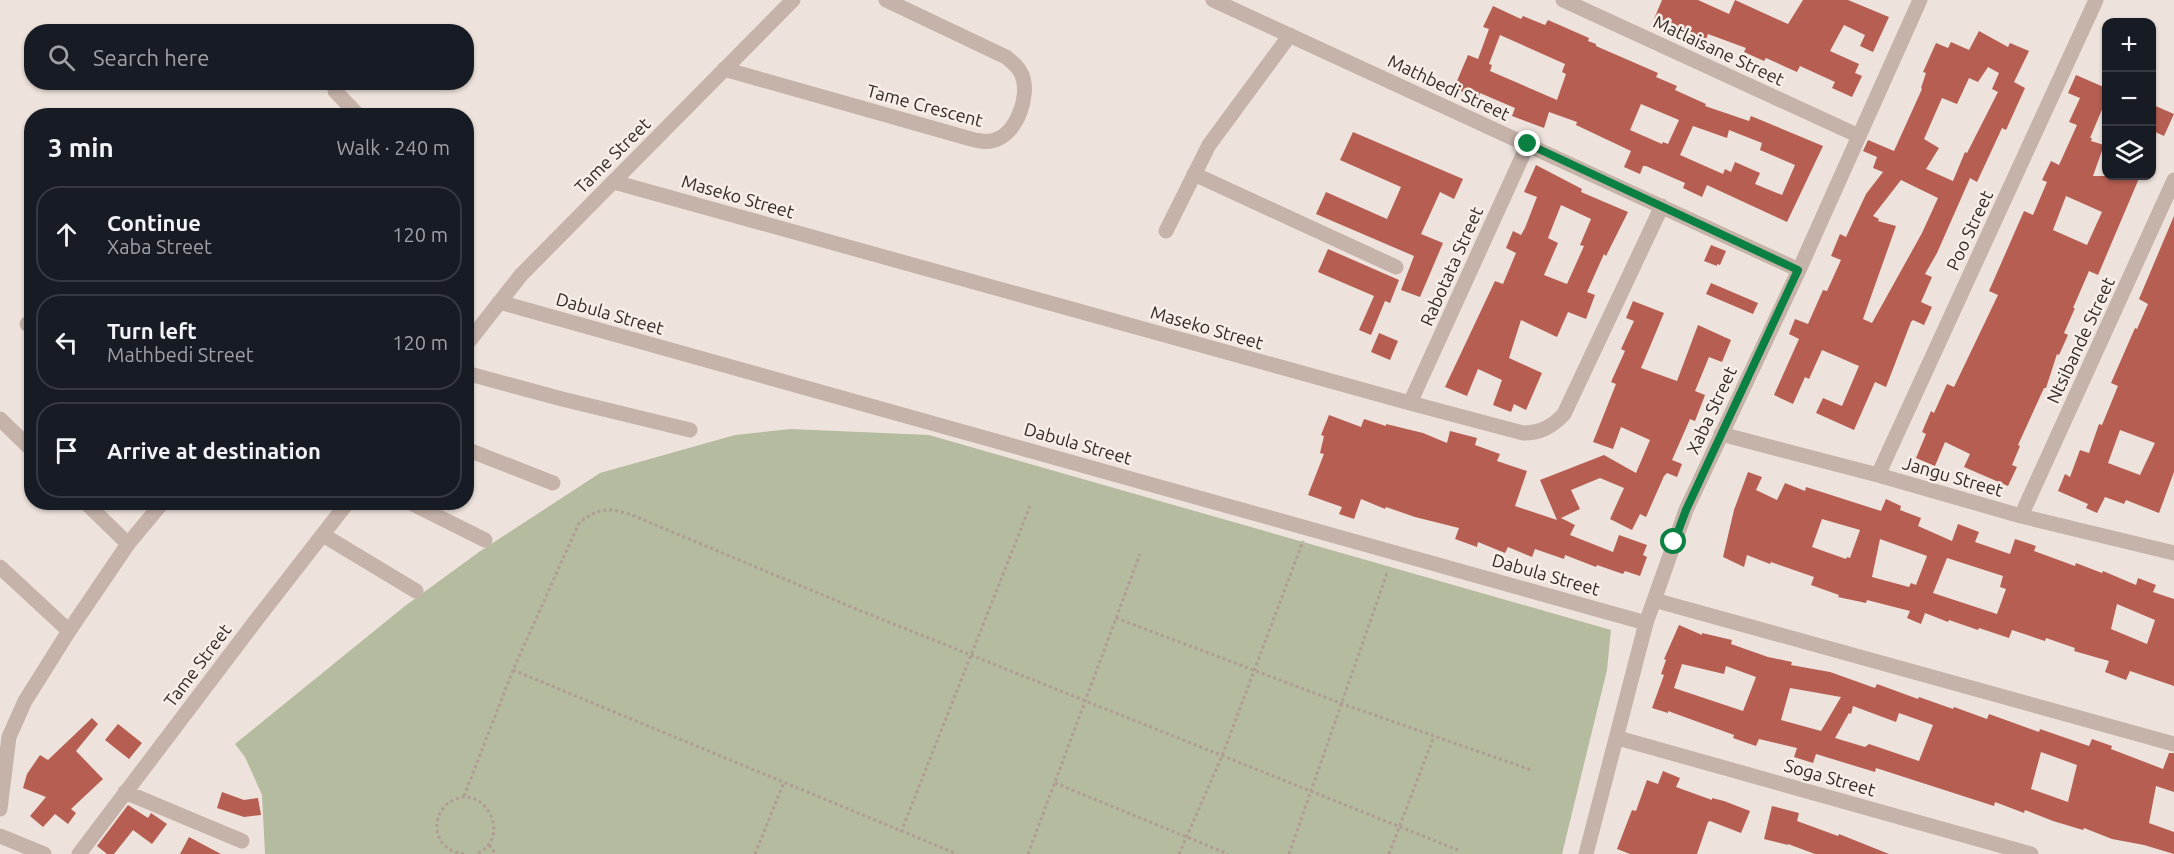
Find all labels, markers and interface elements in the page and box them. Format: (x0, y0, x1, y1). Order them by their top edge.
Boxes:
street label: Matlaisane Street (1650, 11, 1788, 89)
map controls (2102, 18, 2156, 180)
button: + (2102, 18, 2156, 72)
search box (24, 24, 474, 90)
icon: search (45, 41, 78, 74)
text: Search here (93, 45, 209, 70)
street label: Mathbedi Street (1385, 50, 1513, 124)
button: − (2102, 72, 2156, 126)
street label: Tame Crescent (865, 80, 985, 130)
street label: Tame Street (570, 113, 654, 197)
button: layers (2102, 126, 2156, 180)
route end (1514, 130, 1540, 156)
text: 3 min (48, 133, 114, 162)
text: Walk · 240 m (337, 136, 450, 159)
street label: Maseko Street (679, 170, 797, 222)
street label: Poo Street (1942, 187, 1996, 273)
street label: Rabotata Street (1416, 203, 1486, 329)
text: Continue (107, 210, 201, 235)
icon: ahead (50, 218, 83, 251)
text: 120 m (392, 223, 448, 246)
text: Xaba Street (107, 235, 212, 258)
street label: Ntsibande Street (2042, 274, 2118, 406)
street label: Dabula Street (554, 288, 666, 338)
street label: Maseko Street (1148, 301, 1266, 353)
text: Turn left (107, 318, 197, 343)
icon: left (50, 326, 83, 359)
text: 120 m (392, 331, 448, 354)
text: Mathbedi Street (107, 343, 254, 366)
street label: Xaba Street (1682, 363, 1740, 457)
street label: Dabula Street (1022, 418, 1134, 468)
icon: arrive (50, 434, 83, 467)
text: Arrive at destination (107, 438, 321, 463)
street label: Jangu Street (1901, 452, 2005, 500)
route start (1660, 528, 1686, 554)
street label: Dabula Street (1490, 549, 1602, 599)
street label: Tame Street (159, 620, 235, 710)
street label: Soga Street (1782, 754, 1878, 800)

